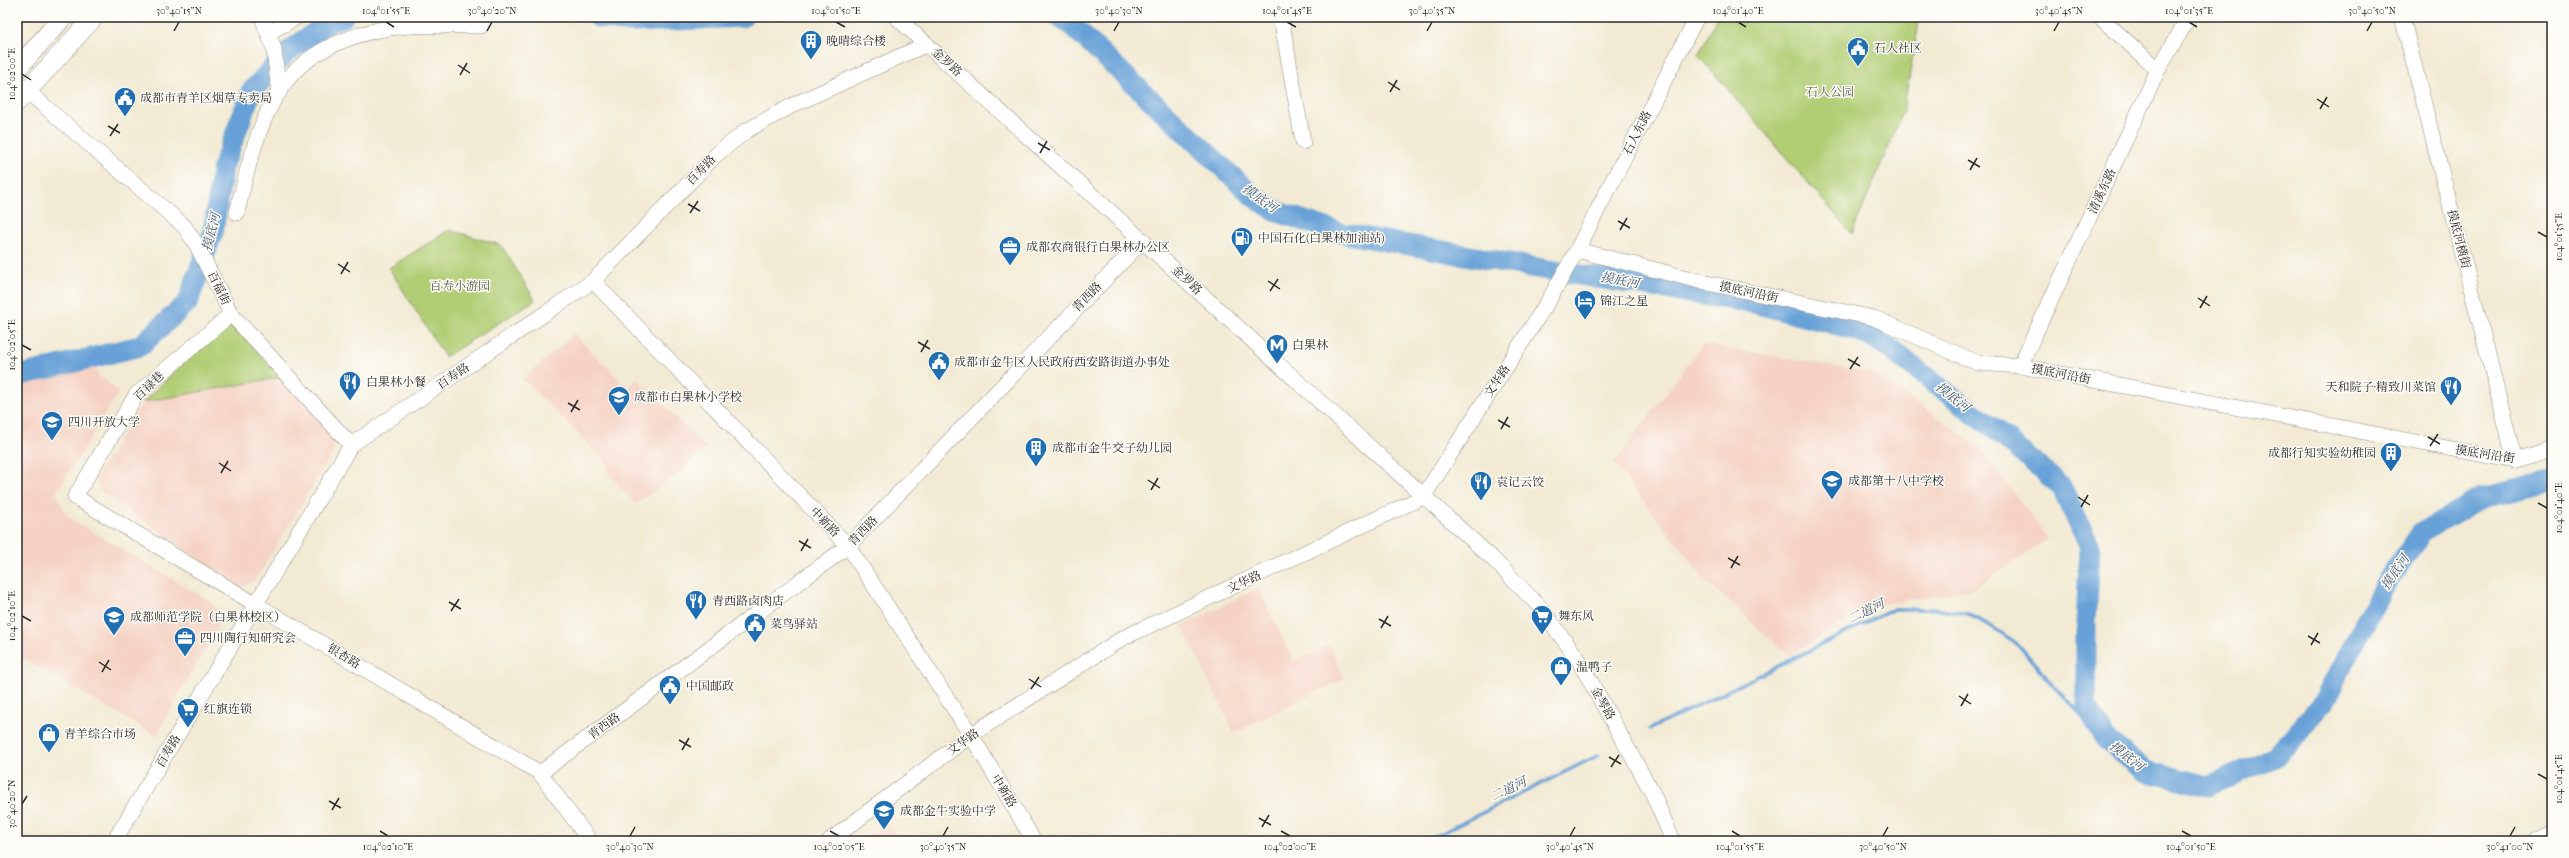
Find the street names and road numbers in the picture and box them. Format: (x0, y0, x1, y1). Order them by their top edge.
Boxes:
street label: 金罗路 (929, 45, 965, 79)
street label: 石人东路 (1620, 108, 1654, 158)
street label: 百寿路 (683, 152, 719, 188)
street label: 清溪东路 (2086, 166, 2118, 216)
street label: 摸底河横街 (2445, 208, 2473, 271)
street label: 金罗路 (1169, 263, 1205, 297)
street label: 百福街 (205, 269, 234, 308)
street label: 青西路 (1069, 279, 1105, 315)
street label: 摸底河沿街 (1718, 279, 1781, 305)
street label: 百寿路 (434, 360, 472, 392)
street label: 摸底河沿街 (2030, 361, 2093, 387)
street label: 文华路 (1481, 362, 1513, 400)
street label: 百禄巷 (131, 368, 167, 404)
street label: 摸底河沿街 (2454, 442, 2517, 466)
street label: 中新路 (807, 504, 843, 540)
street label: 青西路 (845, 513, 881, 549)
street label: 文华路 (1225, 568, 1263, 596)
street label: 银杏路 (325, 641, 363, 671)
street label: 金琴路 (1588, 684, 1618, 722)
street label: 青西路 (585, 710, 623, 742)
street label: 文华路 (944, 726, 982, 758)
street label: 百寿路 (153, 732, 183, 770)
street label: 中新路 (989, 772, 1019, 810)

